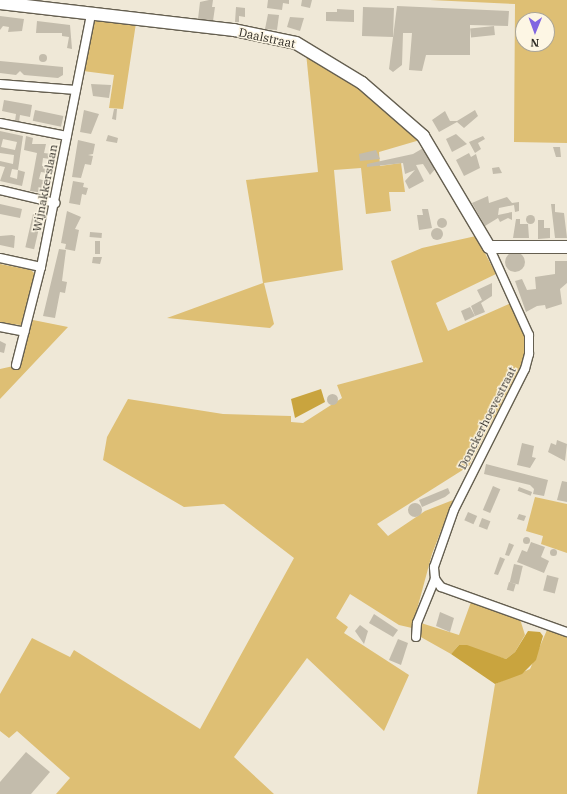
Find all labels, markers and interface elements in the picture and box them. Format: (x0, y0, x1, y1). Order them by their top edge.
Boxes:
north arrow (515, 12, 555, 52)
street label: Daalstraat (237, 25, 297, 51)
text: N (530, 36, 539, 50)
street label: Wijnakkerslaan (29, 143, 61, 233)
street label: Donckerhoevestraat (455, 364, 519, 472)

